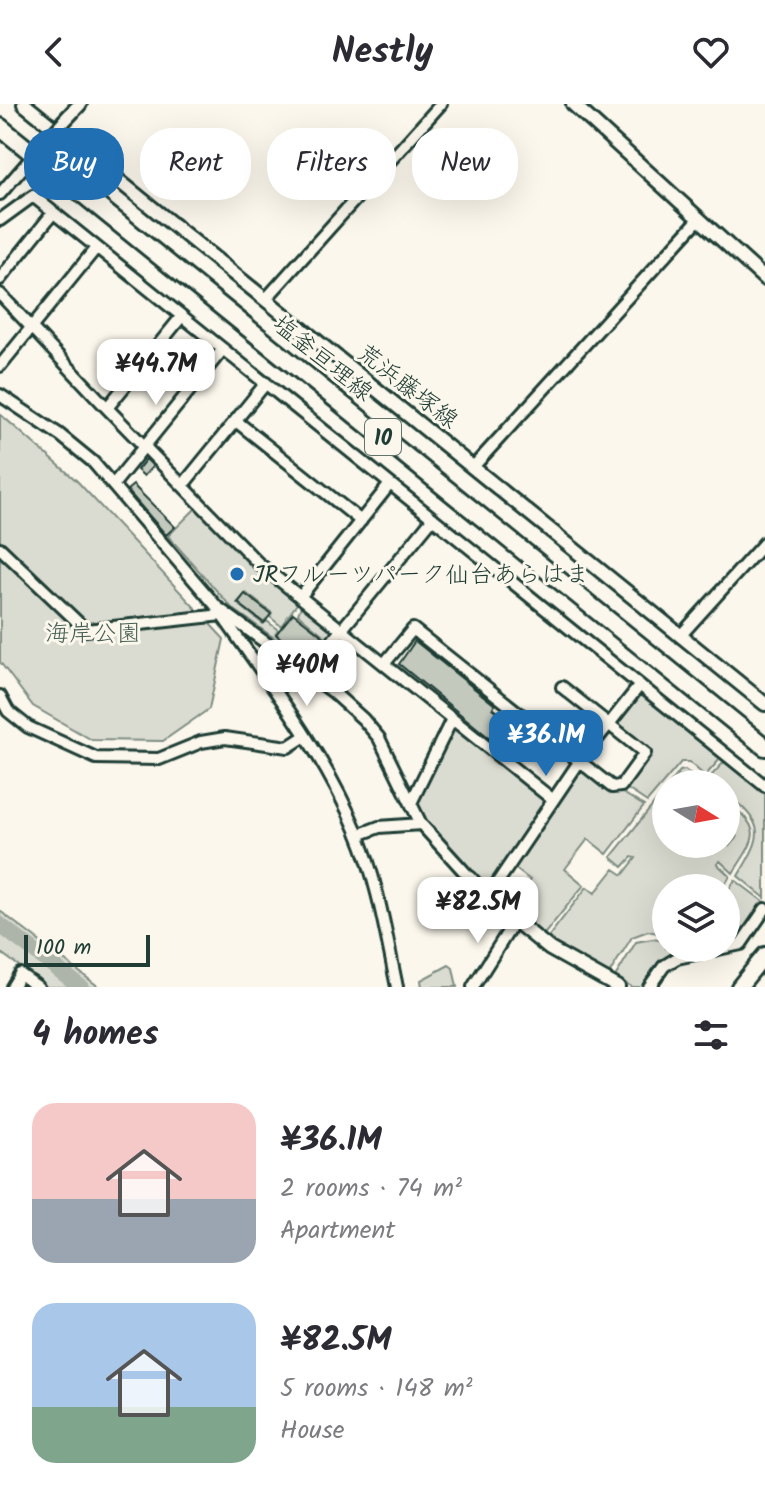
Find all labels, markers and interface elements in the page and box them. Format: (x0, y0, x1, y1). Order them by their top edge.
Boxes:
text: Nestly (332, 24, 433, 81)
icon: back (32, 30, 76, 74)
icon: heart (689, 30, 733, 74)
chip: Buy (24, 128, 124, 200)
chip: Rent (140, 128, 251, 200)
chip: Filters (267, 128, 396, 200)
chip: New (412, 128, 518, 200)
street label: 塩釜亘理線 (263, 306, 381, 412)
street label: 荒浜藤塚線 (348, 335, 466, 439)
pin: ¥44.7M (91, 339, 221, 407)
text: ¥44.7M (115, 344, 197, 386)
road number: 10 (365, 419, 401, 455)
place label: JRフルーツパーク仙台あらはま (253, 556, 589, 595)
marker: JRフルーツパーク仙台あらはま (228, 565, 246, 583)
park label: 海岸公園 (45, 615, 141, 654)
pin: ¥40M (260, 640, 354, 708)
text: ¥40M (275, 645, 339, 687)
pin: ¥36.1M (481, 710, 611, 778)
text: ¥36.1M (507, 715, 585, 757)
north arrow (652, 770, 740, 858)
map controls (652, 770, 740, 962)
button: layers (652, 874, 740, 962)
pin: ¥82.5M (413, 877, 543, 945)
text: ¥82.5M (435, 882, 521, 924)
scale bar (24, 931, 150, 967)
text: 100 m (36, 931, 91, 966)
text: 4 homes (32, 1008, 159, 1062)
icon: filters (689, 1013, 733, 1057)
text: ¥36.1M (280, 1114, 382, 1168)
icon: home (96, 1135, 192, 1231)
text: 2 rooms · 74 m² (280, 1168, 462, 1210)
text: Apartment (280, 1210, 395, 1252)
text: ¥82.5M (280, 1314, 392, 1368)
icon: home (96, 1335, 192, 1431)
text: 5 rooms · 148 m² (280, 1368, 473, 1410)
text: House (280, 1410, 344, 1452)

